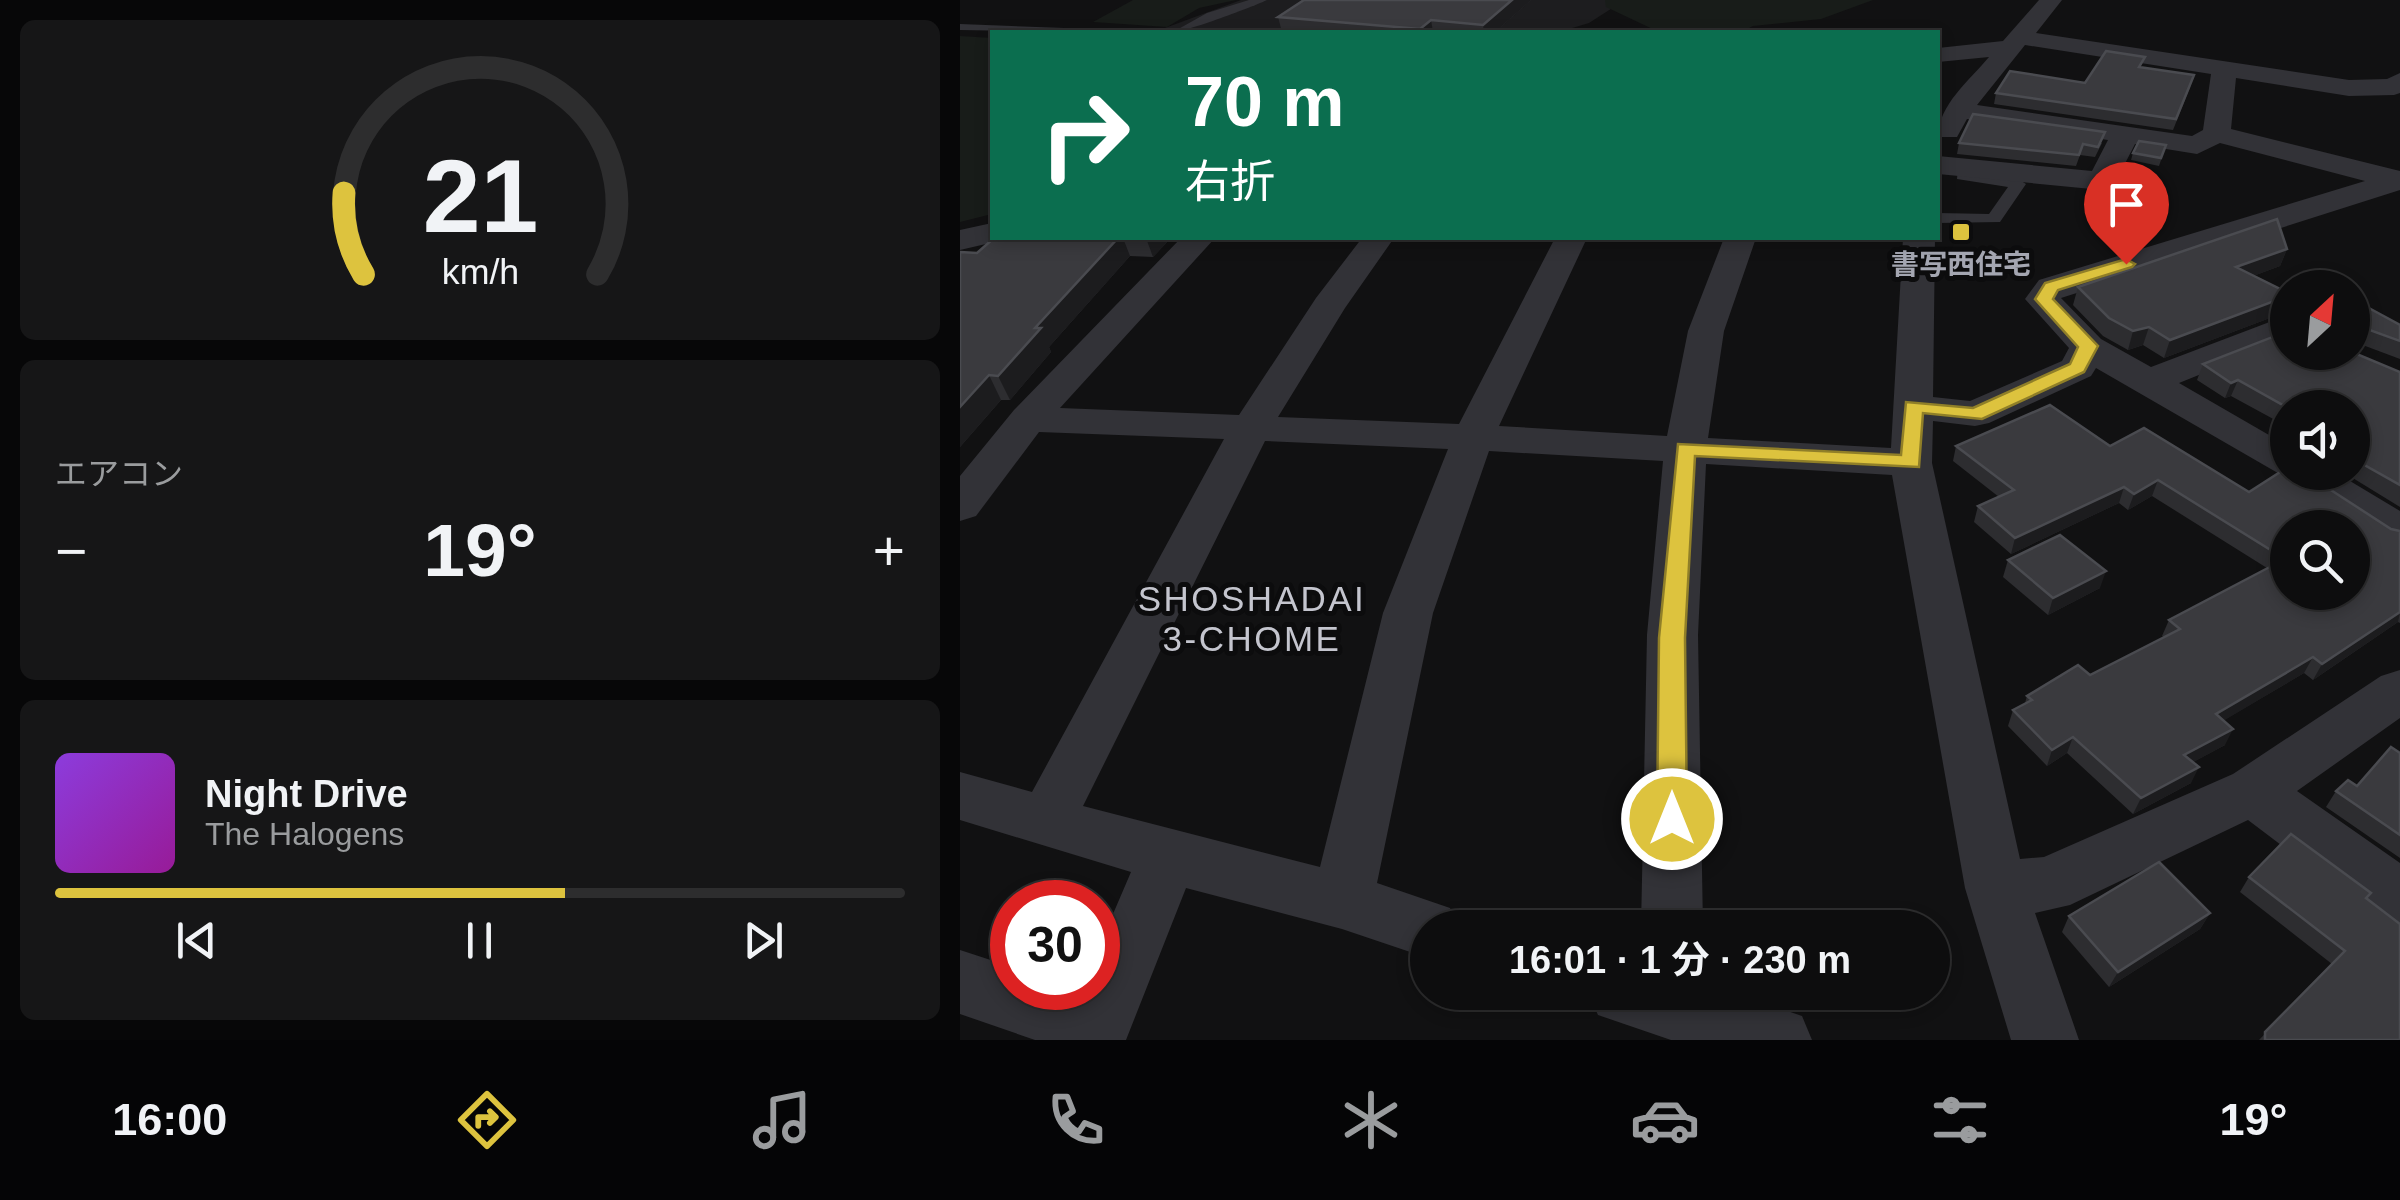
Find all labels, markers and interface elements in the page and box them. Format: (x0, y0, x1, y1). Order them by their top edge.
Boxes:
text: 70 m (1185, 63, 1345, 141)
icon: right (1020, 70, 1150, 200)
text: 21 (422, 138, 538, 254)
text: 右折 (1185, 156, 1275, 207)
pin (2084, 162, 2169, 265)
icon: arrive (2099, 177, 2154, 232)
marker: 書写西住宅 (1950, 221, 1972, 243)
place label: 書写西住宅 (1891, 249, 2031, 280)
text: km/h (441, 252, 519, 292)
north arrow (2270, 270, 2370, 370)
map controls (2270, 270, 2370, 610)
button: sound (2270, 390, 2370, 490)
text: エアコン (55, 456, 183, 492)
text: 19° (423, 508, 537, 592)
button: search (2270, 510, 2370, 610)
text: − (55, 520, 87, 582)
text: + (873, 520, 905, 582)
district label: SHOSHADAI 3-CHOME (1138, 579, 1366, 658)
position arrow (1620, 767, 1724, 871)
text: Night Drive (205, 773, 408, 815)
text: The Halogens (205, 816, 404, 852)
speed limit sign: 30 (990, 880, 1120, 1010)
icon: previous (169, 913, 224, 968)
icon: pause (452, 913, 507, 968)
icon: next (736, 913, 791, 968)
text: 16:01 · 1 分 · 230 m (1509, 939, 1851, 981)
icon: directions (452, 1085, 522, 1155)
icon: music (747, 1085, 817, 1155)
icon: phone (1041, 1085, 1111, 1155)
icon: climate (1336, 1085, 1406, 1155)
icon: car (1630, 1085, 1700, 1155)
icon: filters (1925, 1085, 1995, 1155)
text: 16:00 (112, 1094, 227, 1145)
text: 19° (2220, 1094, 2288, 1145)

